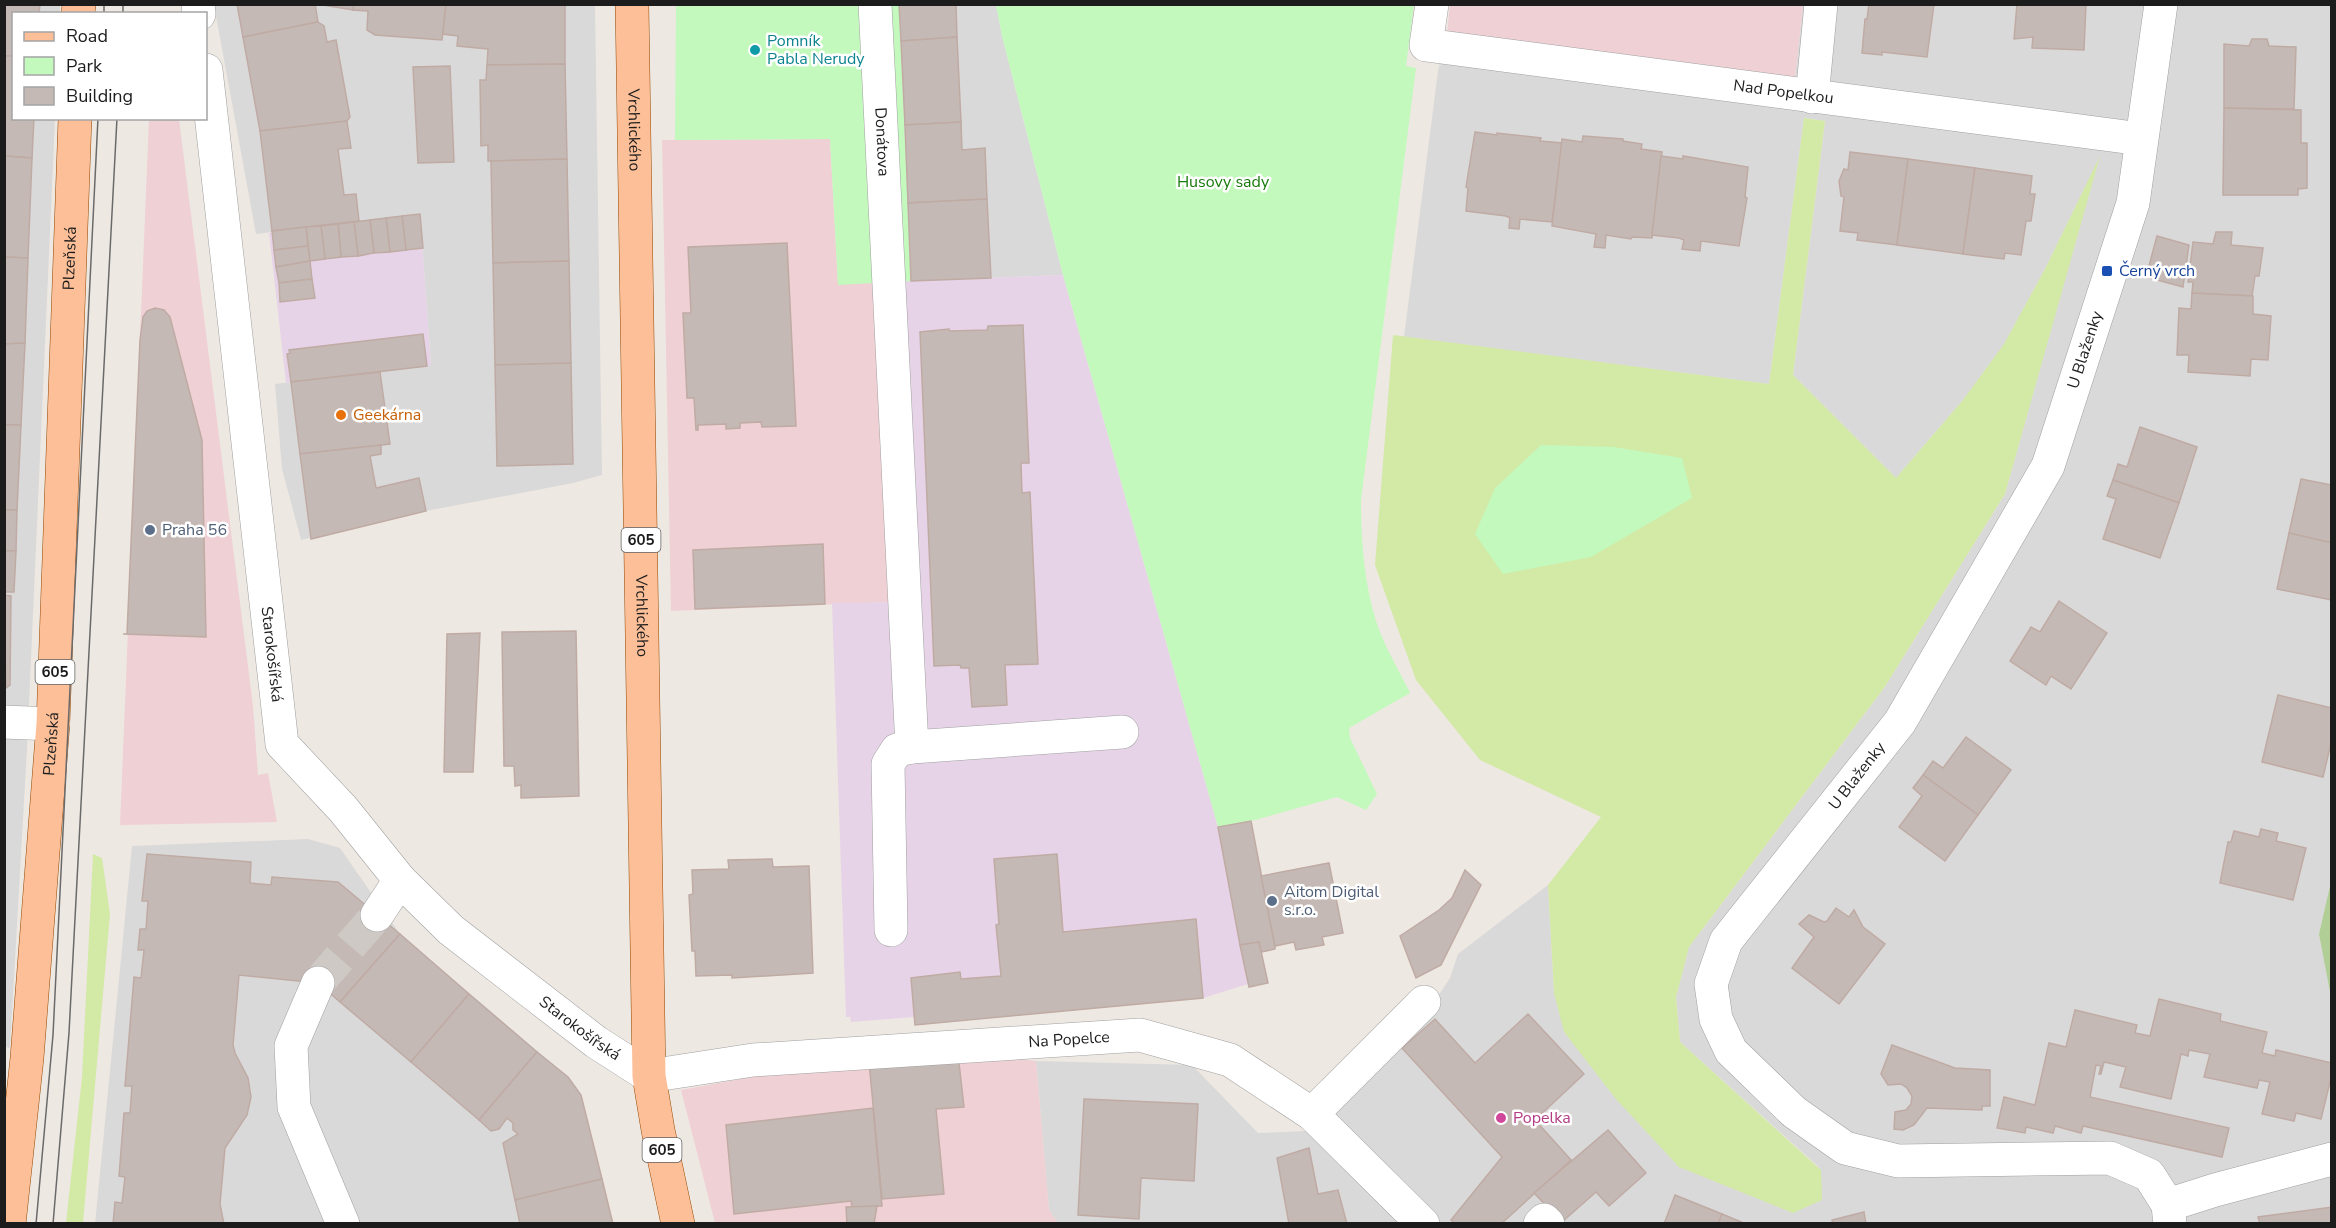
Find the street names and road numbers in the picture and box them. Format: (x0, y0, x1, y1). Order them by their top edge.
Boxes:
street label: Nad Popelkou (1732, 75, 1835, 109)
street label: Vrchlického (622, 88, 646, 171)
street label: Donátova (869, 107, 895, 177)
street label: Plzeňská (58, 226, 82, 291)
street label: U Blaženky (2062, 308, 2108, 392)
road number: 605 (622, 528, 660, 552)
street label: Vrchlického (630, 574, 653, 657)
street label: Starokošířská (256, 605, 288, 703)
road number: 605 (36, 660, 74, 684)
street label: Plzeňská (38, 712, 64, 777)
street label: U Blaženky (1824, 737, 1891, 815)
street label: Starokošířská (534, 991, 625, 1066)
street label: Na Popelce (1028, 1026, 1110, 1053)
road number: 605 (642, 1138, 682, 1162)

